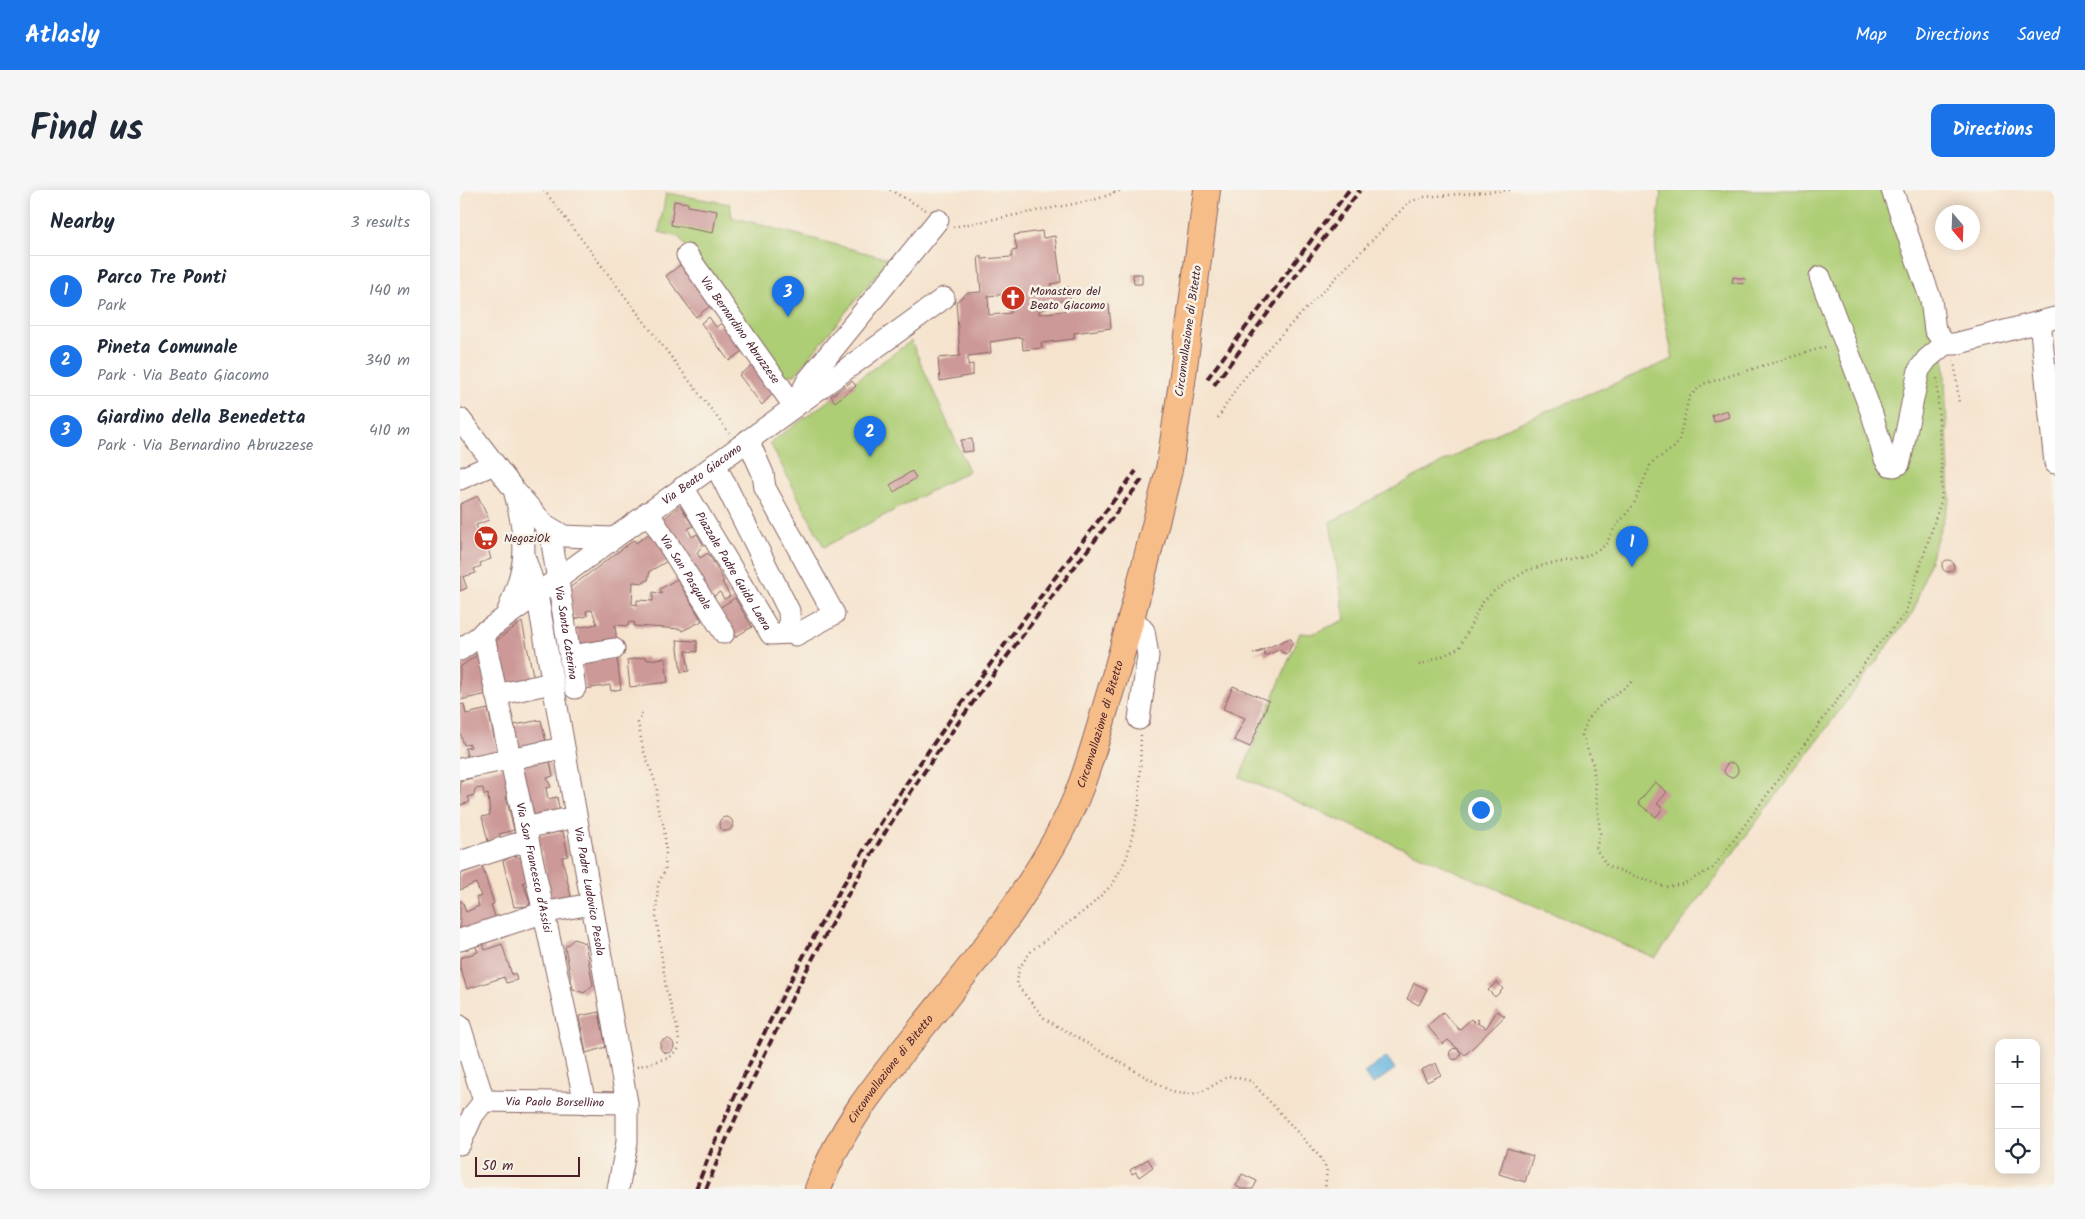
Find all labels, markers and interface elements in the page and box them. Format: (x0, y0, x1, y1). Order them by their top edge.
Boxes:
text: Atlasly (25, 16, 100, 55)
text: Map (1855, 21, 1887, 50)
text: Directions (1915, 21, 1989, 50)
text: Saved (2017, 21, 2060, 50)
text: Find us (30, 102, 143, 158)
button: Directions (1931, 104, 2055, 157)
north arrow (1935, 205, 1980, 250)
text: Nearby (50, 206, 115, 239)
text: 3 results (351, 210, 410, 235)
text: Parco Tre Ponti (97, 263, 226, 293)
street label: Circonvallazione di Bitetto (1170, 264, 1207, 398)
street label: Via Bernardino Abruzzese (695, 273, 785, 389)
pin: 3 (772, 276, 804, 317)
text: 1 (64, 278, 68, 303)
text: 140 m (369, 278, 410, 303)
place label: Monastero del Beato Giacomo (1030, 282, 1105, 315)
church icon: Monastero del Beato Giacomo (1000, 285, 1026, 311)
text: Park (97, 293, 126, 318)
text: Pineta Comunale (97, 333, 237, 363)
text: 2 (61, 348, 71, 373)
text: 340 m (365, 348, 410, 373)
text: Park · Via Beato Giacomo (97, 363, 269, 388)
text: Giardino della Benedetta (97, 403, 305, 433)
pin: 2 (854, 416, 886, 457)
text: 3 (62, 418, 70, 443)
text: 410 m (369, 418, 410, 443)
text: Park · Via Bernardino Abruzzese (97, 433, 313, 458)
street label: Via Beato Giacomo (658, 439, 746, 510)
street label: Piazzale Padre Guido Laera (690, 508, 776, 635)
supermarket icon: NegoziOk (473, 525, 499, 551)
pin: 1 (1616, 526, 1648, 567)
place label: NegoziOk (504, 529, 550, 548)
street label: Via San Pasquale (654, 531, 716, 614)
street label: Via Santa Caterina (549, 584, 583, 682)
street label: Circonvallazione di Bitetto (1072, 658, 1129, 791)
your location (1468, 797, 1494, 823)
street label: Via San Francesco d'Assisi (510, 801, 557, 936)
street label: Via Padre Ludovico Pesola (568, 826, 610, 958)
street label: Circonvallazione di Bitetto (843, 1011, 939, 1127)
map controls (1995, 1039, 2040, 1174)
button: + (1995, 1039, 2040, 1084)
button: − (1995, 1084, 2040, 1129)
street label: Via Paolo Borsellino (505, 1092, 604, 1113)
button: locate (1995, 1129, 2040, 1174)
scale bar (475, 1154, 580, 1177)
text: 50 m (482, 1155, 513, 1177)

